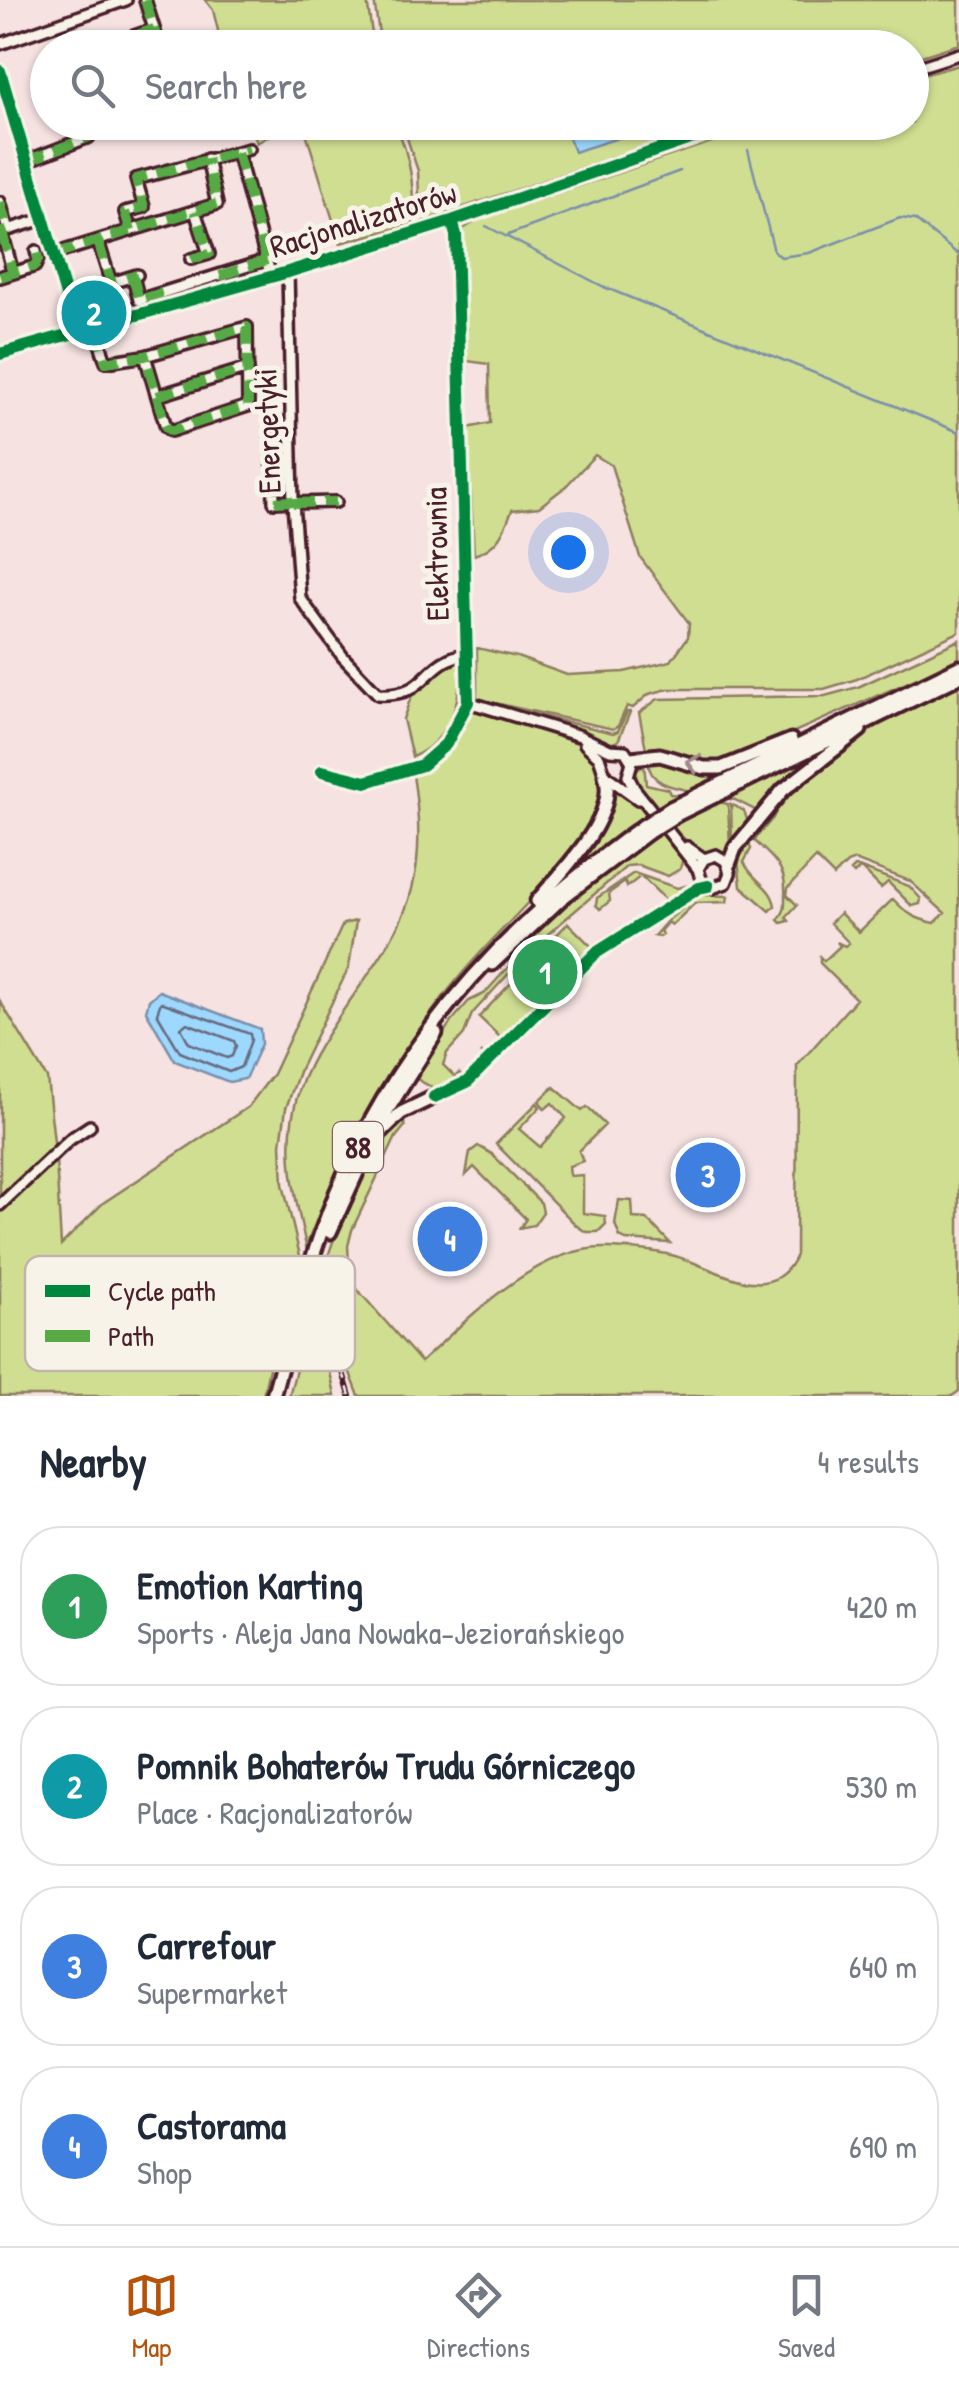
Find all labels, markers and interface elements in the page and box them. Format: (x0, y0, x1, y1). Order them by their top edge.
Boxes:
search box (30, 30, 929, 140)
icon: search (65, 58, 120, 113)
text: Search here (145, 59, 307, 111)
street label: Racjonalizatorów (265, 170, 461, 268)
pin: 2 (62, 276, 126, 350)
street label: Energetyki (243, 367, 291, 495)
street label: Elektrownia (413, 487, 459, 621)
your location (543, 527, 594, 578)
one-way arrow (685, 754, 703, 775)
pin: 1 (512, 934, 578, 1010)
road number: 88 (333, 1122, 383, 1172)
pin: 3 (676, 1138, 740, 1212)
pin: 4 (418, 1202, 482, 1276)
legend (25, 1256, 355, 1371)
text: Cycle path (108, 1272, 216, 1310)
text: Path (108, 1317, 154, 1355)
text: Nearby (40, 1433, 147, 1490)
text: 4 results (818, 1440, 919, 1483)
text: Emotion Karting (137, 1559, 363, 1611)
text: 1 (69, 1585, 80, 1628)
text: 420 m (847, 1585, 917, 1628)
text: Sports · Aleja Jana Nowaka-Jeziorańskiego (137, 1611, 624, 1654)
text: Pomnik Bohaterów Trudu Górniczego (137, 1739, 635, 1791)
text: 2 (67, 1765, 82, 1808)
text: 530 m (846, 1765, 917, 1808)
text: Place · Racjonalizatorów (137, 1791, 413, 1834)
text: Carrefour (137, 1919, 276, 1971)
text: 3 (67, 1945, 82, 1988)
text: 640 m (849, 1945, 917, 1988)
text: Supermarket (137, 1971, 287, 2014)
text: Castorama (137, 2099, 286, 2151)
text: 4 (68, 2125, 81, 2168)
text: 690 m (849, 2125, 917, 2168)
text: Shop (137, 2151, 192, 2194)
tab: Map (124, 2268, 179, 2366)
tab: Directions (427, 2268, 530, 2366)
tab: Saved (778, 2268, 835, 2366)

